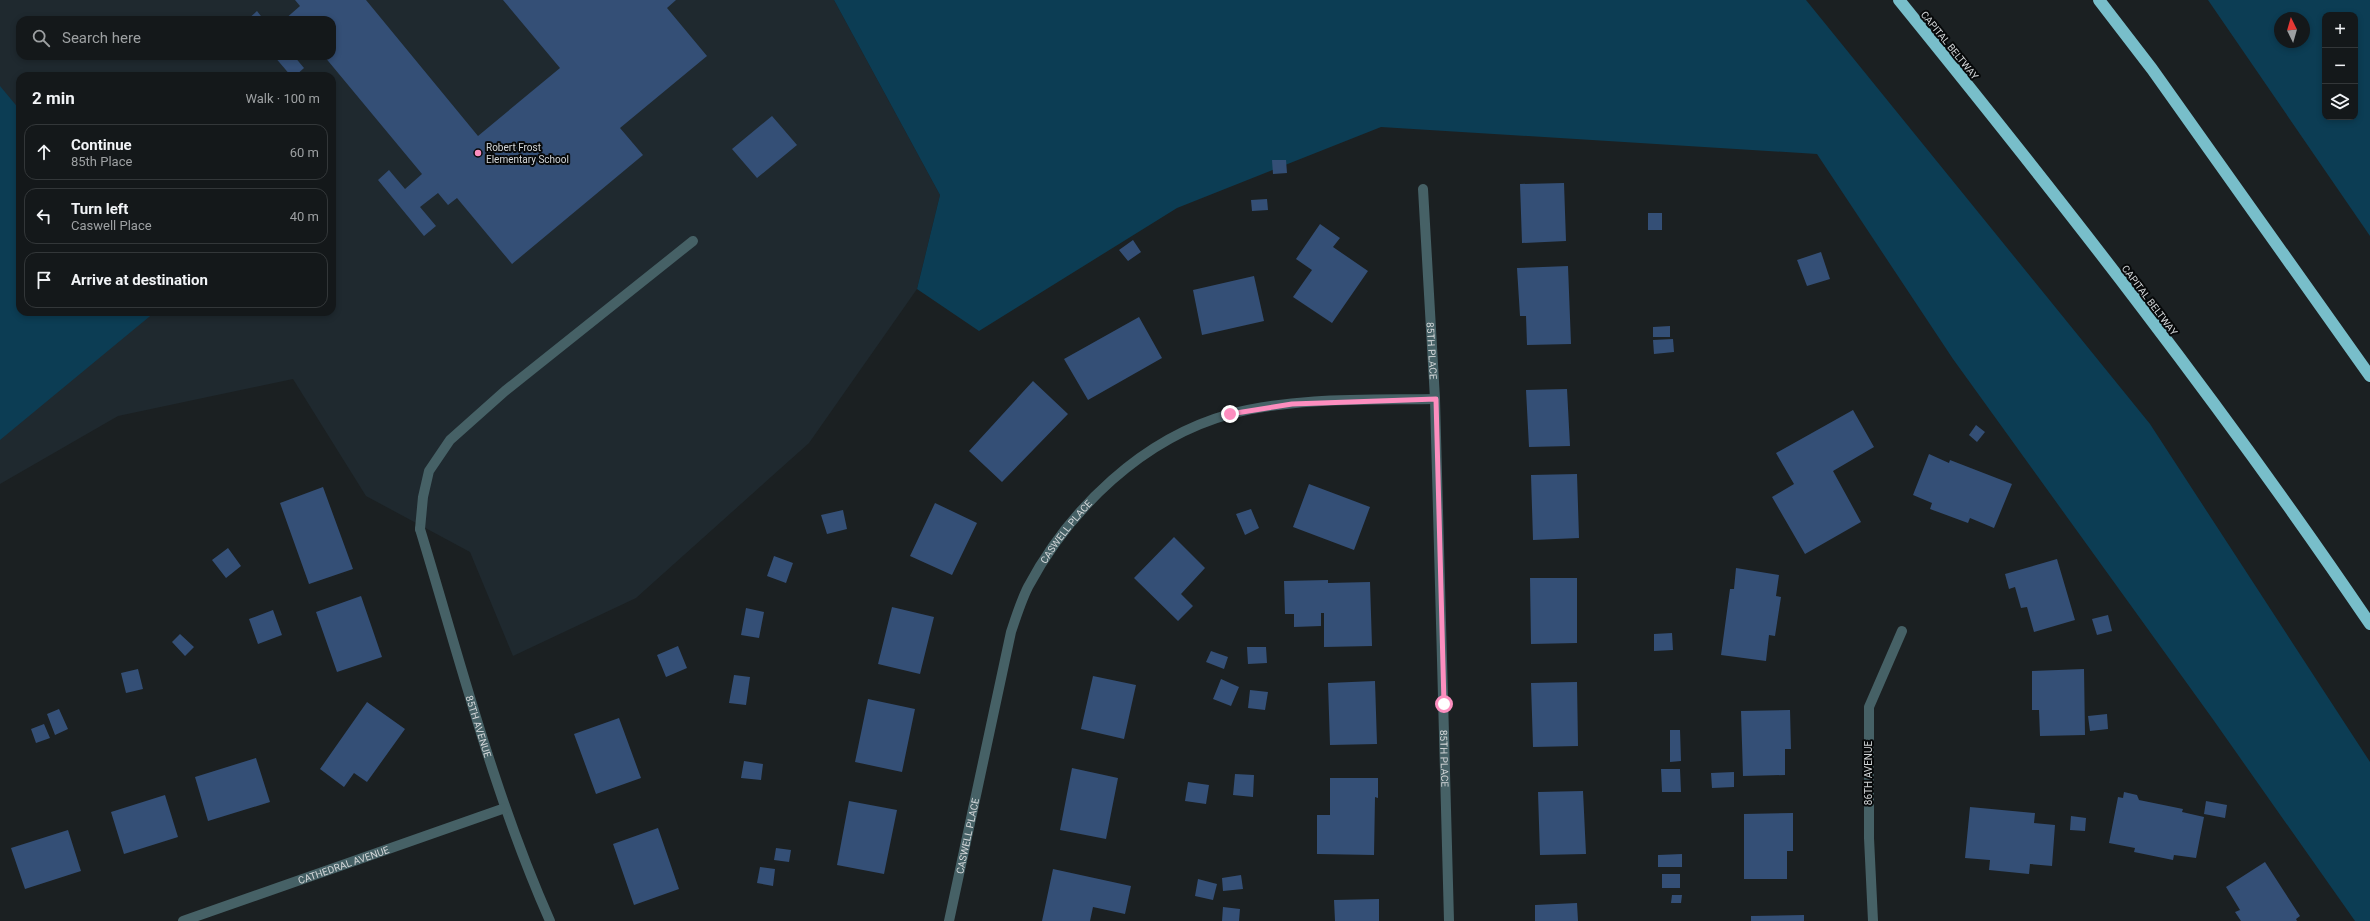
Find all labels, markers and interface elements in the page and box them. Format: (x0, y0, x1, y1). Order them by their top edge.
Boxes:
street label: CAPITAL BELTWAY (1919, 9, 1981, 82)
north arrow (2274, 12, 2310, 48)
map controls (2322, 12, 2358, 120)
button: + (2322, 12, 2358, 48)
search box (16, 16, 336, 60)
icon: search (30, 27, 52, 49)
text: Search here (62, 29, 141, 47)
button: − (2322, 48, 2358, 84)
button: layers (2322, 84, 2358, 120)
text: 2 min (32, 88, 75, 108)
text: Walk · 100 m (245, 91, 320, 106)
text: Continue (71, 136, 132, 154)
icon: ahead (33, 141, 55, 163)
place label: Robert Frost Elementary School (486, 142, 569, 165)
text: 60 m (290, 145, 319, 160)
marker: Robert Frost Elementary School (473, 148, 483, 158)
text: 85th Place (71, 154, 132, 169)
text: Turn left (71, 200, 128, 218)
icon: left (33, 205, 55, 227)
text: 40 m (290, 209, 319, 224)
text: Caswell Place (71, 218, 152, 233)
street label: CAPITAL BELTWAY (2120, 263, 2179, 337)
icon: arrive (33, 269, 55, 291)
text: Arrive at destination (71, 271, 208, 289)
street label: 85TH PLACE (1425, 322, 1439, 380)
route end (1221, 405, 1239, 423)
street label: CASWELL PLACE (1038, 498, 1094, 565)
street label: 85TH AVENUE (464, 694, 493, 759)
route start (1435, 695, 1453, 713)
street label: 85TH PLACE (1438, 730, 1450, 788)
street label: 86TH AVENUE (1863, 741, 1874, 805)
street label: CASWELL PLACE (954, 797, 981, 875)
street label: CATHEDRAL AVENUE (297, 844, 391, 886)

